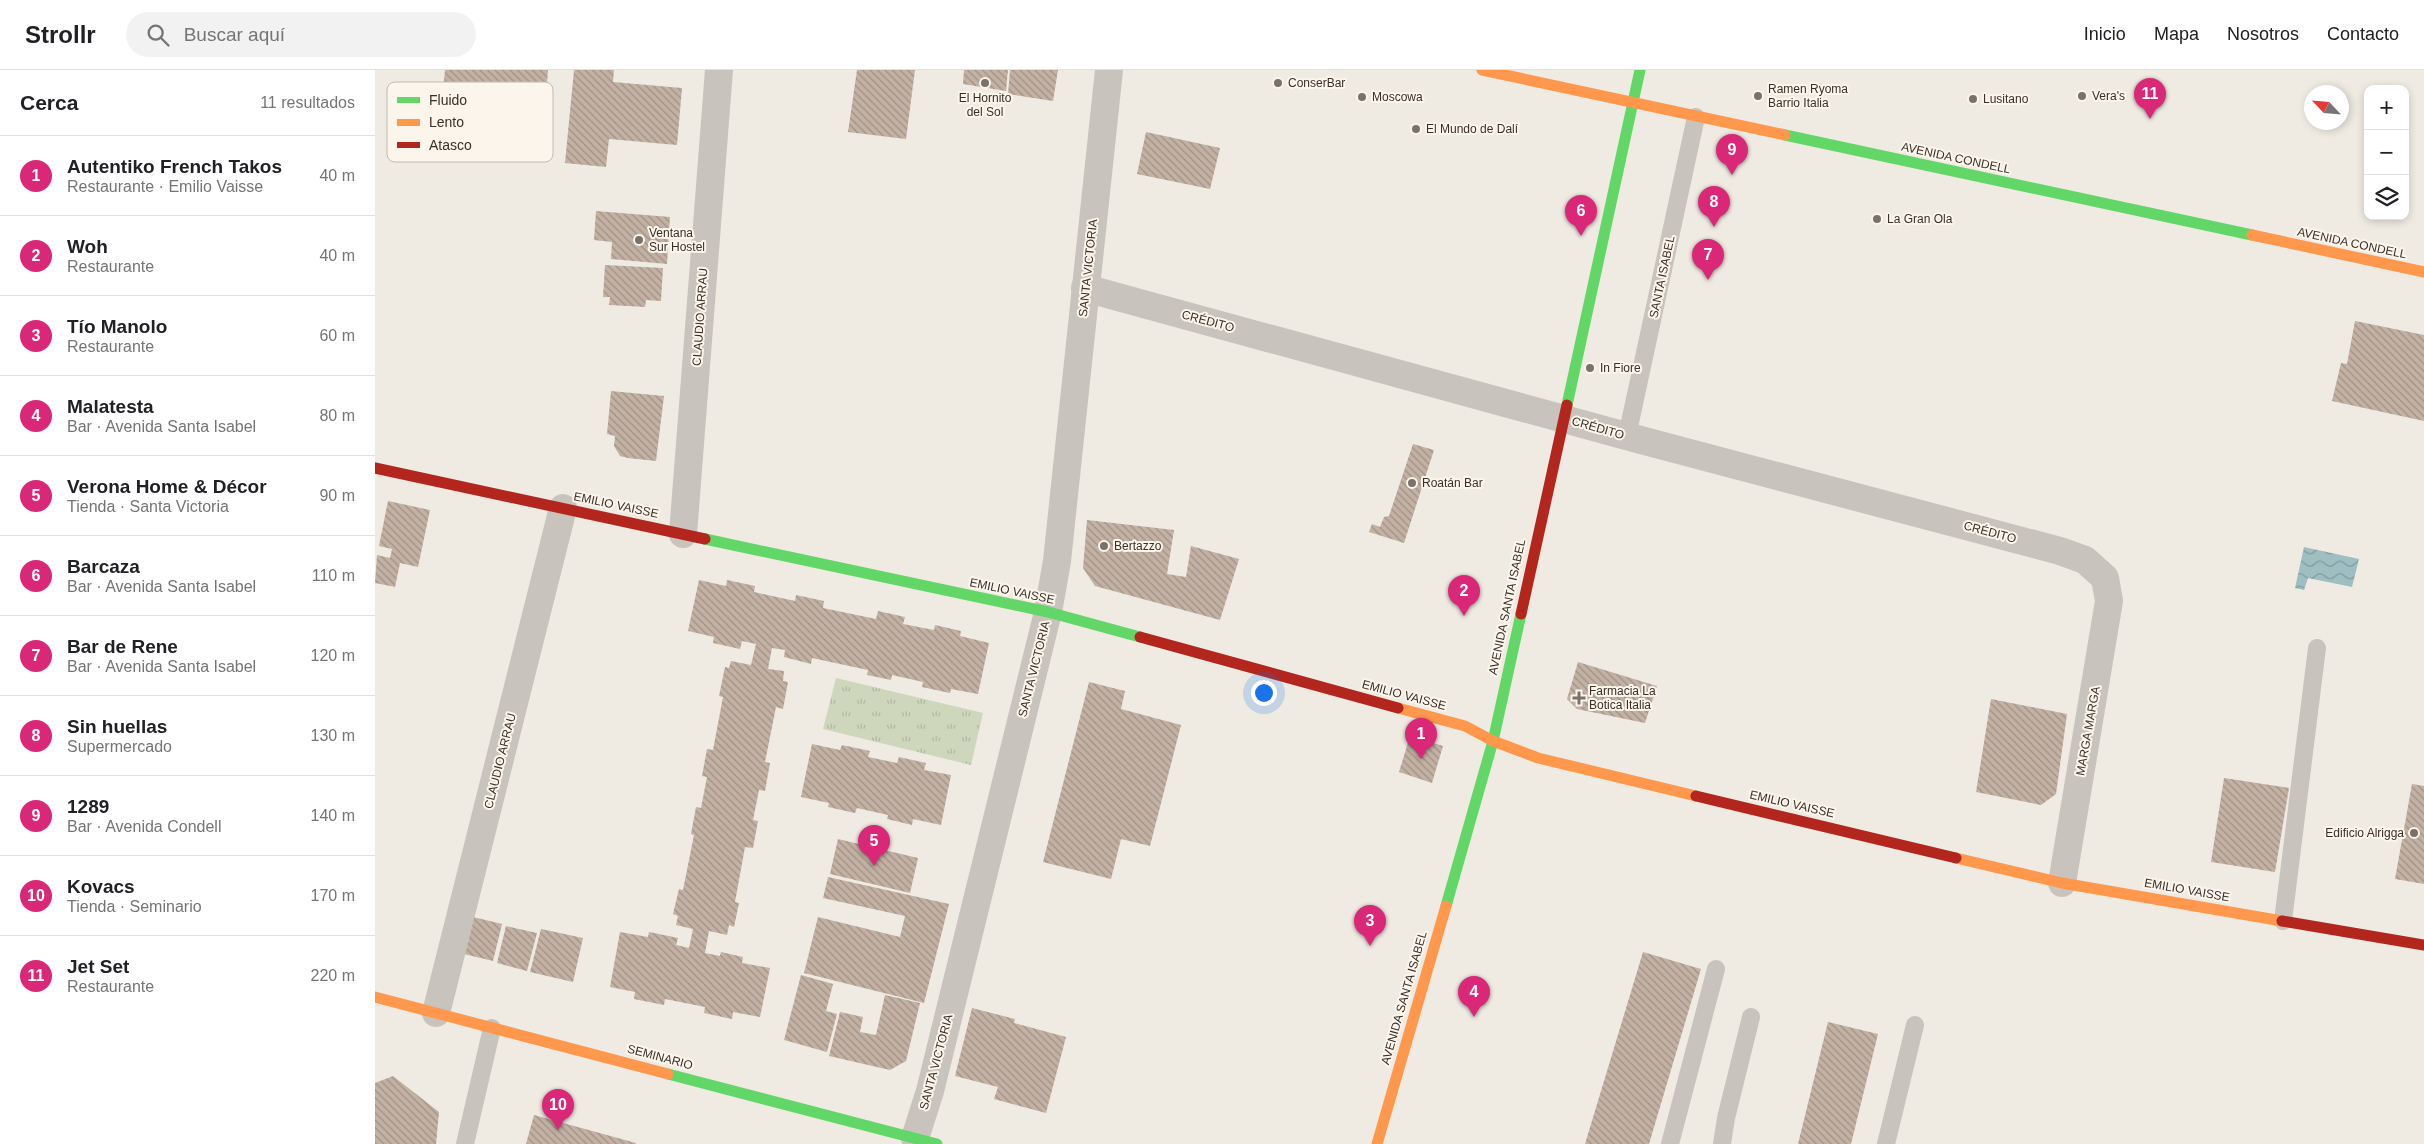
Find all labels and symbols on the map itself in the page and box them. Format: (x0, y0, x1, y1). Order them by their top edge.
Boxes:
place label: ConserBar (1288, 76, 1345, 90)
marker: El Hornito del Sol (979, 77, 991, 89)
marker: ConserBar (1272, 77, 1284, 89)
pin: 11 (2134, 78, 2166, 119)
legend (387, 82, 553, 162)
place label: Ramen Ryoma Barrio Italia (1768, 82, 1848, 110)
north arrow (2304, 85, 2349, 130)
place label: Vera's (2092, 89, 2125, 103)
place label: Moscowa (1372, 90, 1423, 104)
marker: Ramen Ryoma Barrio Italia (1752, 90, 1764, 102)
marker: Vera's (2076, 90, 2088, 102)
place label: El Hornito del Sol (959, 91, 1012, 119)
marker: Moscowa (1356, 91, 1368, 103)
text: Fluido (429, 92, 467, 108)
place label: Lusitano (1983, 92, 2029, 106)
marker: Lusitano (1967, 93, 1979, 105)
text: Lento (429, 114, 464, 130)
place label: El Mundo de Dalí (1426, 122, 1519, 136)
marker: El Mundo de Dalí (1410, 123, 1422, 135)
pin: 9 (1716, 134, 1748, 175)
text: Atasco (429, 137, 472, 153)
street label: AVENIDA CONDELL (1900, 140, 2012, 176)
pin: 8 (1698, 186, 1730, 227)
pin: 6 (1565, 195, 1597, 236)
place label: La Gran Ola (1887, 212, 1953, 226)
marker: La Gran Ola (1871, 213, 1883, 225)
street label: SANTA VICTORIA (1076, 218, 1100, 318)
street label: AVENIDA CONDELL (2296, 225, 2408, 261)
place label: Ventana Sur Hostel (649, 226, 705, 254)
marker: Ventana Sur Hostel (633, 234, 645, 246)
street label: SANTA ISABEL (1646, 234, 1678, 319)
pin: 7 (1692, 239, 1724, 280)
street label: CLAUDIO ARRAU (690, 268, 710, 366)
street label: CRÉDITO (1180, 306, 1236, 335)
place label: In Fiore (1600, 361, 1641, 375)
marker: In Fiore (1584, 362, 1596, 374)
street label: CRÉDITO (1570, 413, 1626, 442)
place label: Roatán Bar (1422, 476, 1483, 490)
marker: Roatán Bar (1406, 477, 1418, 489)
street label: EMILIO VAISSE (572, 489, 660, 521)
street label: CRÉDITO (1962, 517, 2018, 546)
street label: AVENIDA SANTA ISABEL (1486, 538, 1528, 676)
place label: Bertazzo (1114, 539, 1162, 553)
marker: Bertazzo (1098, 540, 1110, 552)
street label: EMILIO VAISSE (968, 575, 1056, 607)
pin: 2 (1448, 575, 1480, 616)
street label: SANTA VICTORIA (1015, 620, 1053, 718)
street label: EMILIO VAISSE (1360, 677, 1448, 713)
your location (1251, 680, 1277, 706)
place label: Farmacia La Botica Italia (1589, 684, 1656, 712)
street label: MARGA MARGA (2073, 685, 2103, 777)
marker: Farmacia La Botica Italia (1573, 692, 1585, 704)
street label: CLAUDIO ARRAU (481, 712, 519, 810)
pin: 1 (1405, 718, 1437, 759)
street label: EMILIO VAISSE (1748, 787, 1836, 821)
pin: 5 (858, 825, 890, 866)
place label: Edificio Alrigga (2325, 826, 2404, 840)
marker: Edificio Alrigga (2408, 827, 2420, 839)
street label: EMILIO VAISSE (2143, 876, 2231, 904)
pin: 3 (1354, 905, 1386, 946)
street label: AVENIDA SANTA ISABEL (1378, 929, 1430, 1066)
pin: 4 (1458, 976, 1490, 1017)
street label: SANTA VICTORIA (917, 1013, 955, 1111)
street label: SEMINARIO (626, 1042, 694, 1072)
pin: 10 (542, 1089, 574, 1130)

